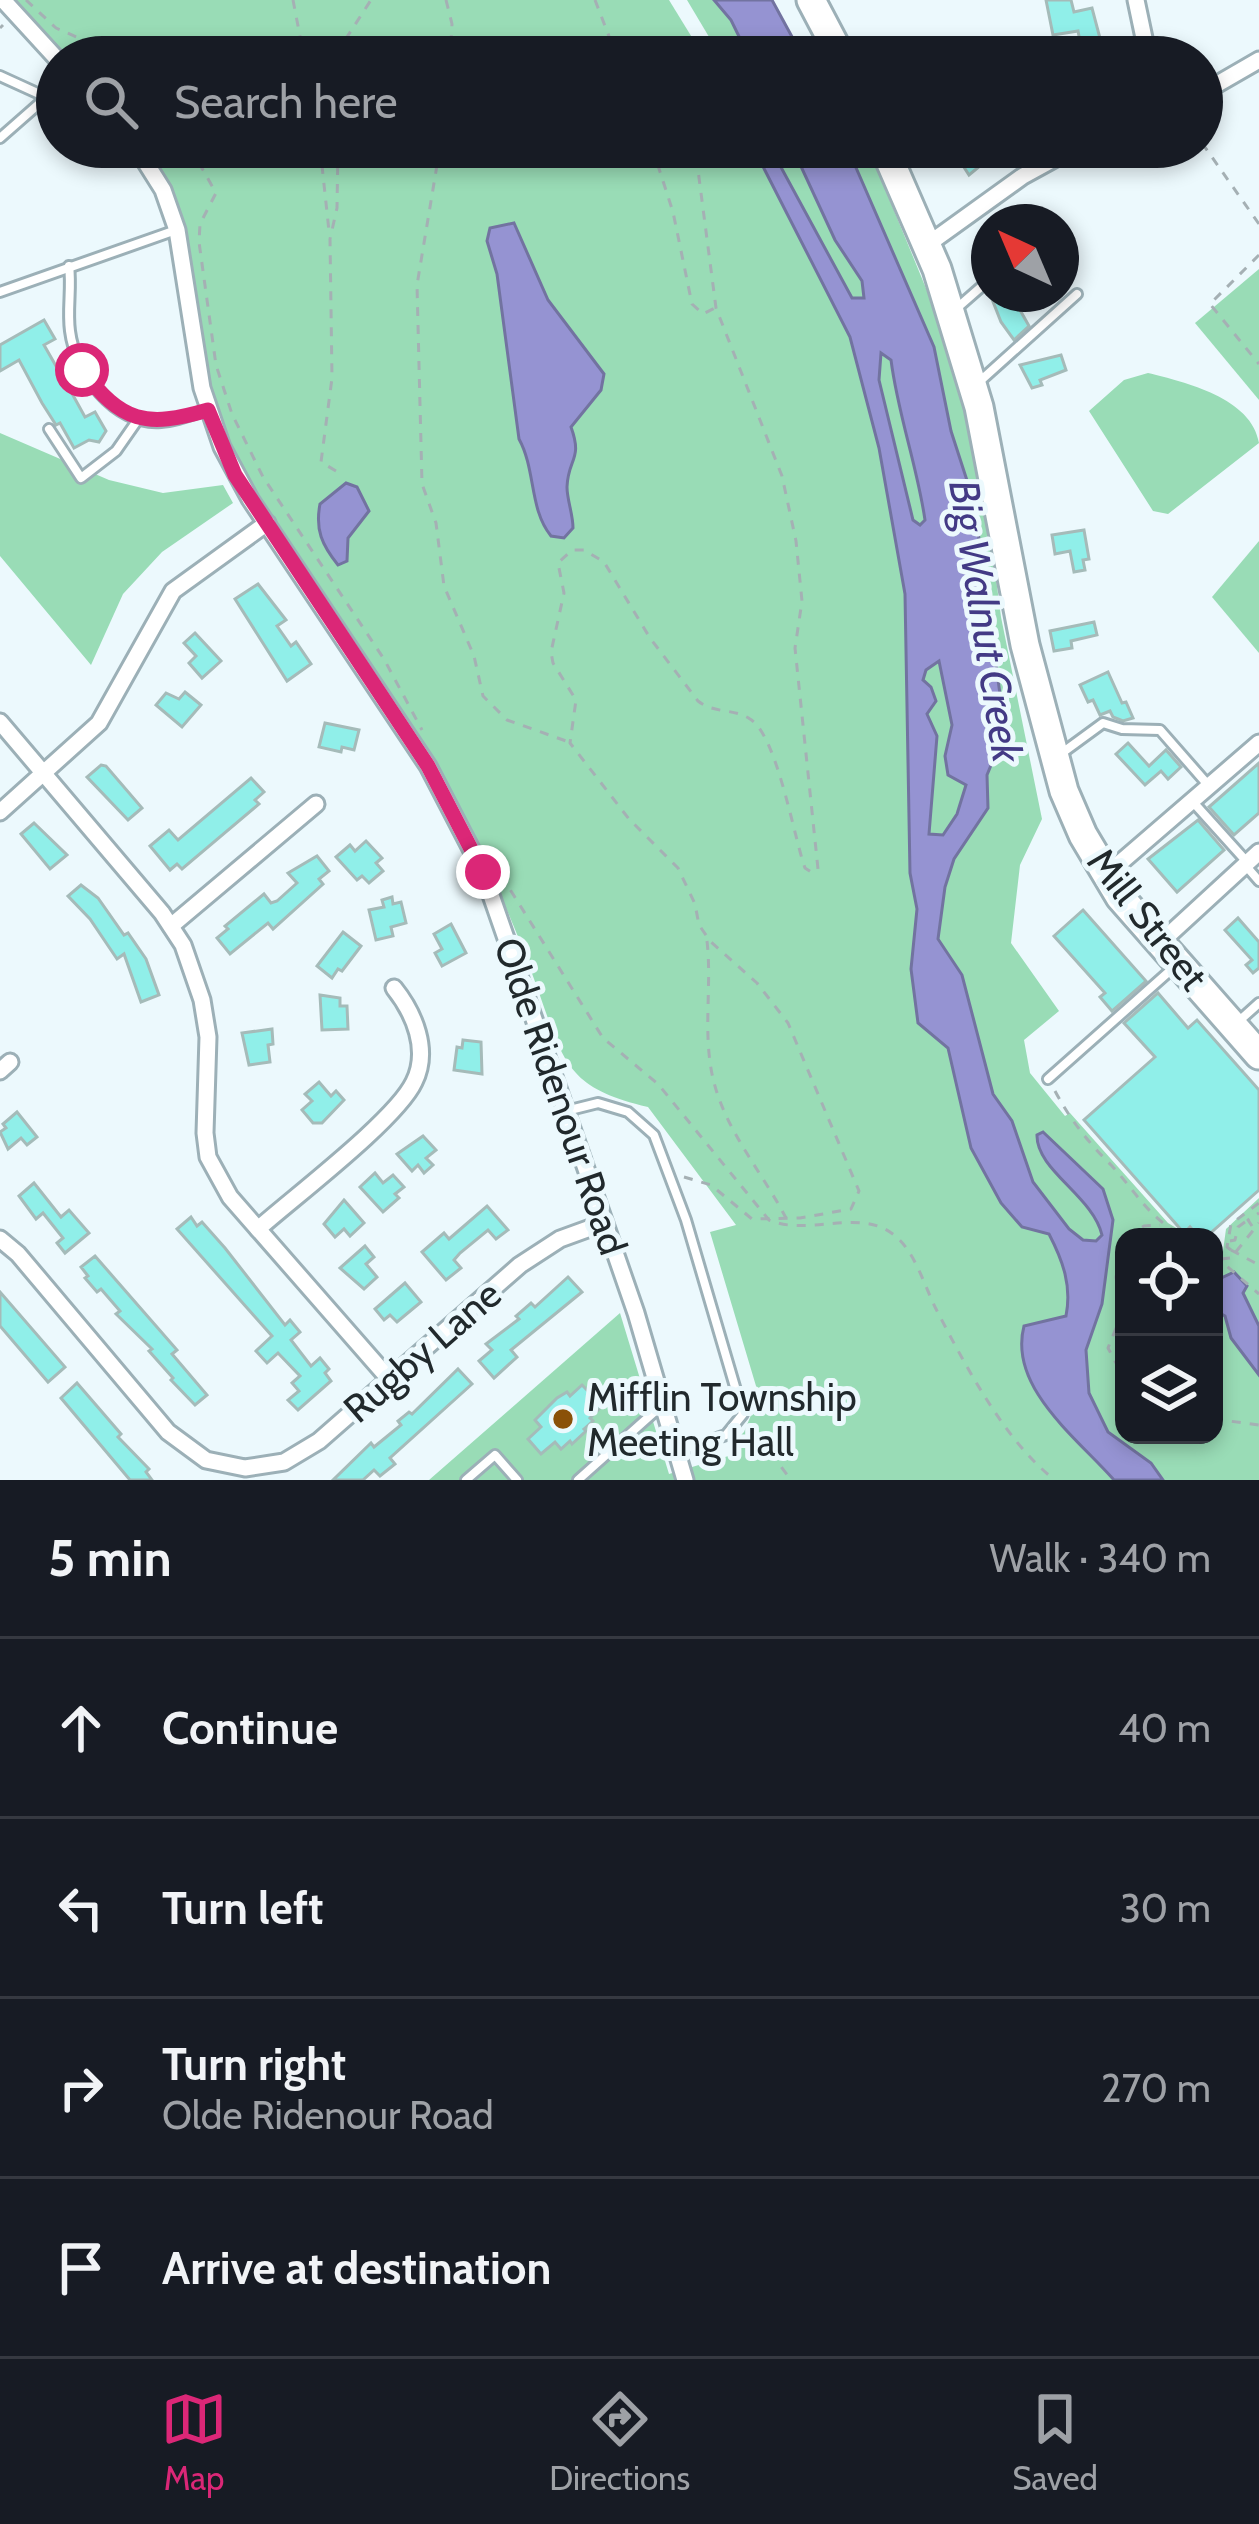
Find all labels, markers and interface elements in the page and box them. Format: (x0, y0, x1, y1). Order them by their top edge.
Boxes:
search box (36, 36, 1223, 168)
icon: search (78, 69, 144, 135)
text: Search here (174, 75, 398, 129)
north arrow (971, 204, 1079, 312)
route start (55, 343, 109, 397)
water label: Big Walnut Creek (938, 476, 1034, 767)
street label: Mill Street (1078, 838, 1218, 1000)
route end (456, 845, 510, 899)
street label: Olde Ridenour Road (484, 931, 638, 1261)
map controls (1115, 1228, 1223, 1444)
button: locate (1115, 1228, 1223, 1336)
street label: Rugby Lane (334, 1270, 510, 1432)
button: layers (1115, 1336, 1223, 1444)
place label: Mifflin Township Meeting Hall (587, 1373, 857, 1466)
marker: Mifflin Township Meeting Hall (550, 1406, 576, 1432)
text: 5 min (48, 1527, 172, 1589)
text: Walk · 340 m (990, 1534, 1211, 1582)
icon: ahead (48, 1695, 114, 1761)
text: Continue (162, 1701, 338, 1755)
text: 40 m (1118, 1704, 1211, 1752)
icon: left (48, 1875, 114, 1941)
text: Turn left (162, 1881, 324, 1935)
text: 30 m (1120, 1884, 1211, 1932)
text: Turn right (162, 2037, 346, 2091)
icon: right (48, 2055, 114, 2121)
text: 270 m (1101, 2064, 1211, 2112)
text: Olde Ridenour Road (162, 2091, 494, 2139)
icon: arrive (48, 2235, 114, 2301)
text: Arrive at destination (162, 2241, 551, 2295)
tab: Map (161, 2386, 227, 2498)
tab: Directions (549, 2386, 690, 2498)
tab: Saved (1012, 2386, 1098, 2498)

